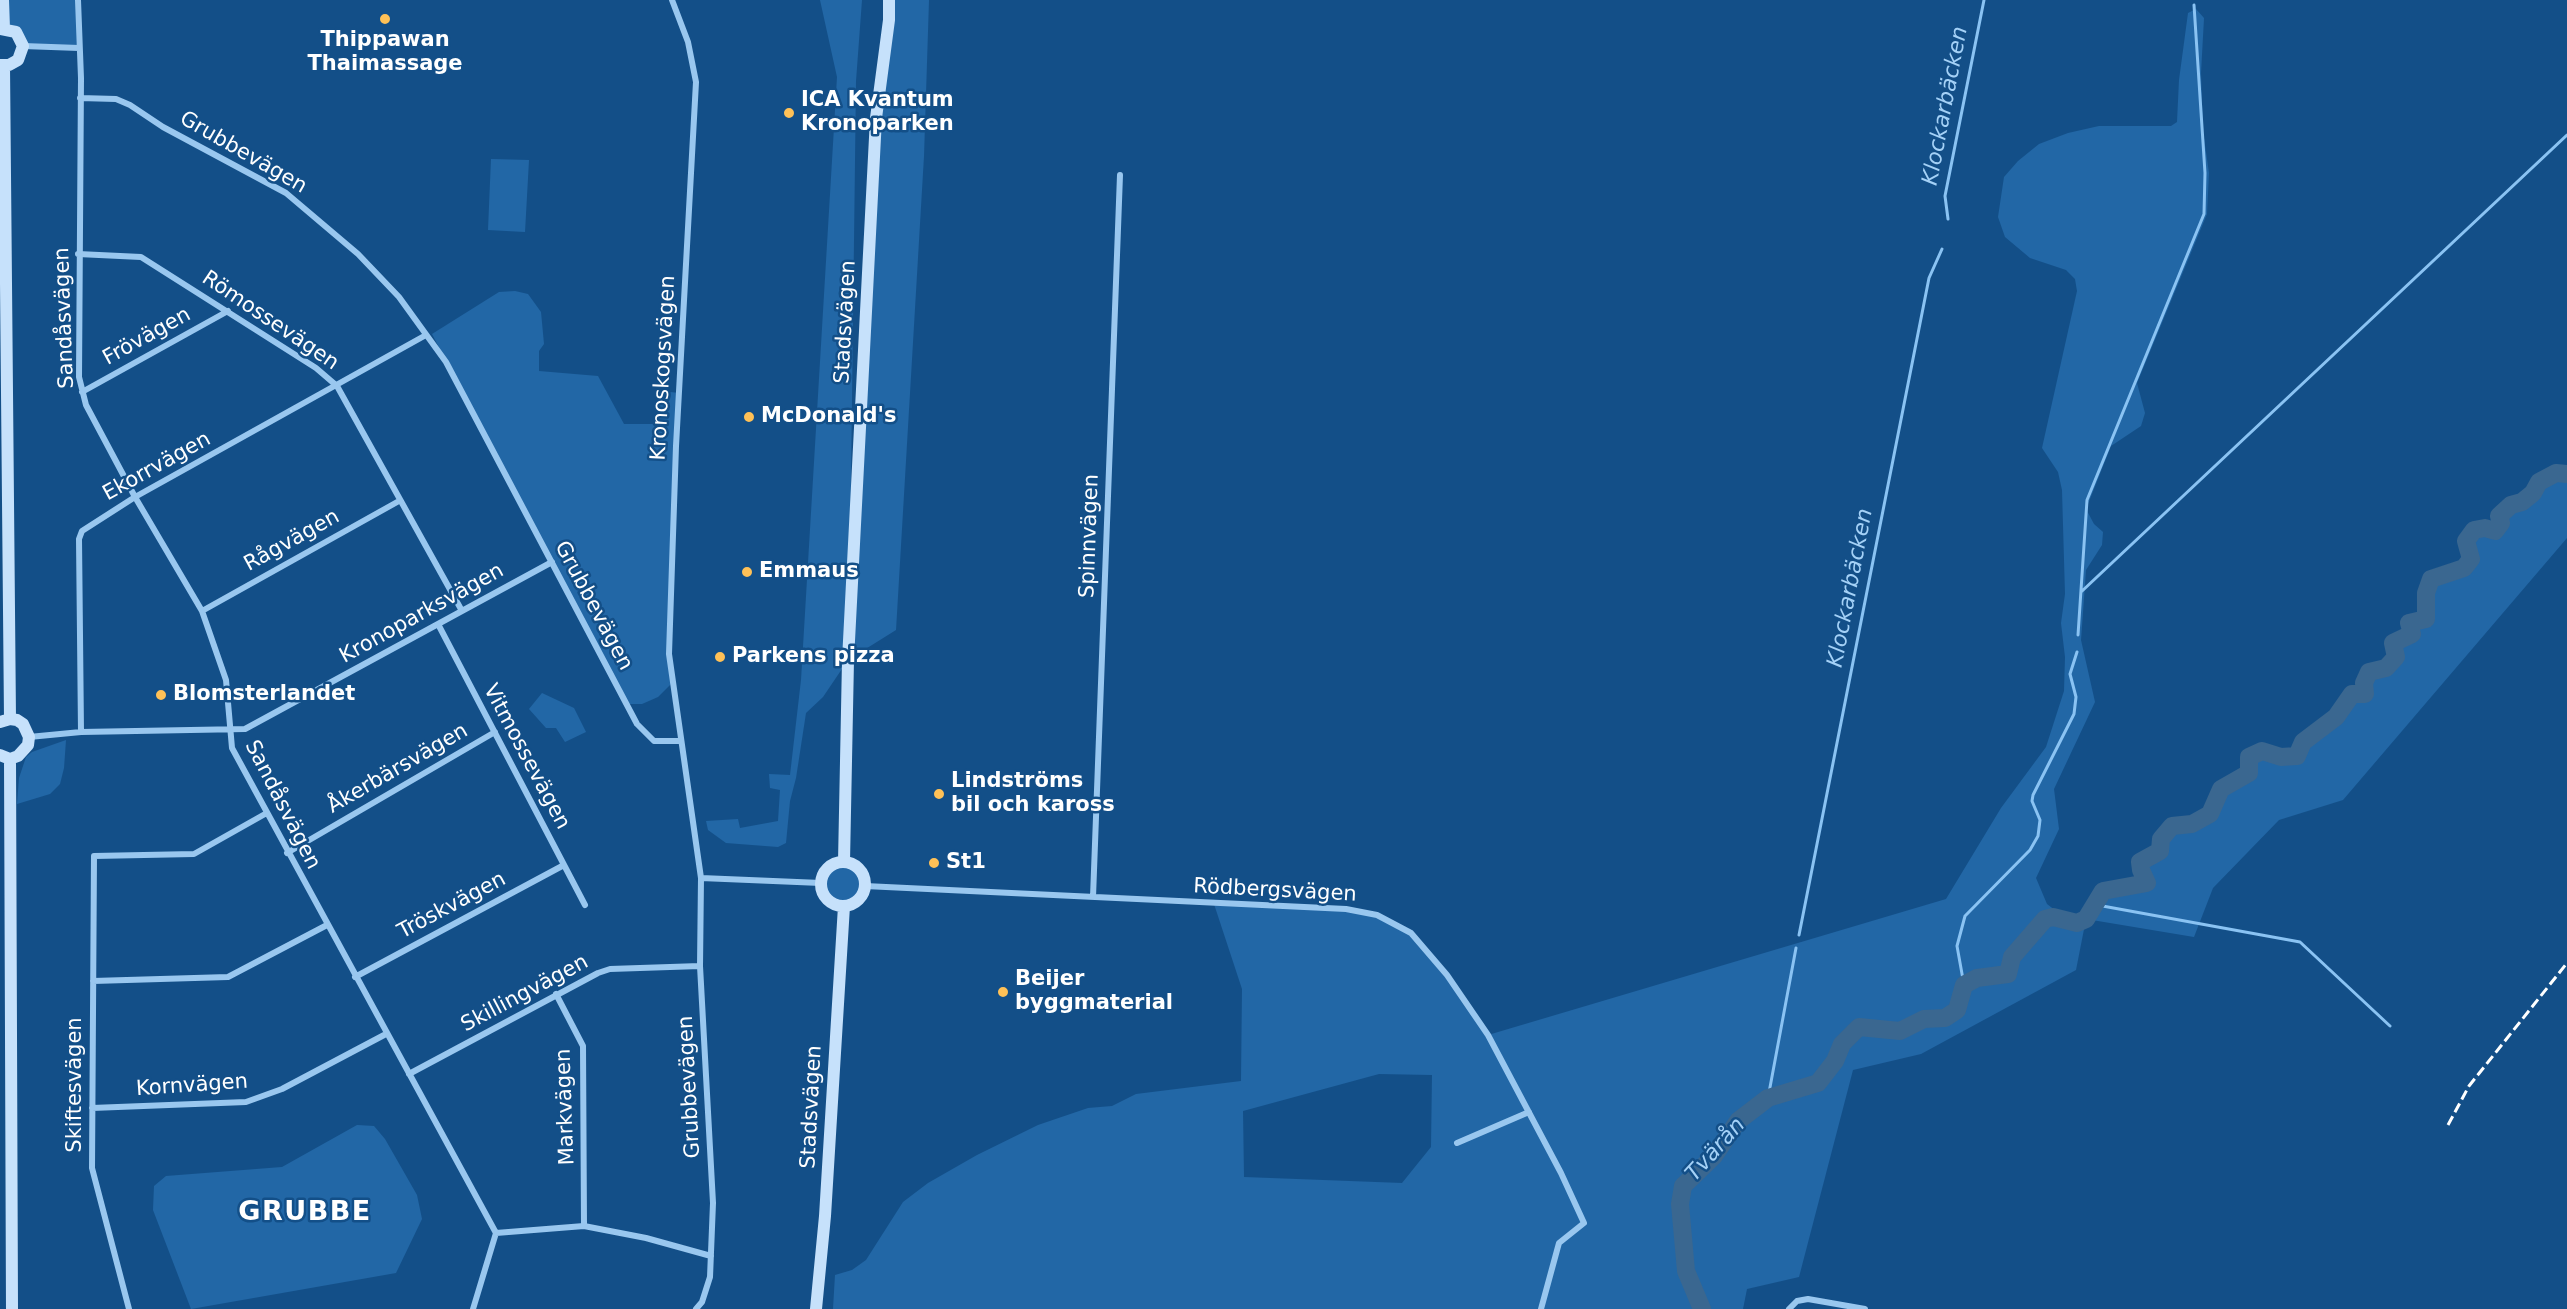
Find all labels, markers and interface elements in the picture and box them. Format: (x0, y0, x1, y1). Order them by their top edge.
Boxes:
marker: Thippawan Thaimassage (378, 12, 392, 26)
water label: Klockarbäcken (1918, 24, 1974, 188)
place label: Thippawan Thaimassage (307, 28, 463, 78)
place label: ICA Kvantum Kronoparken (801, 88, 954, 138)
street label: Grubbevägen (175, 106, 311, 200)
marker: ICA Kvantum Kronoparken (782, 106, 796, 120)
street label: Sandåsvägen (50, 247, 80, 389)
street label: Stadsvägen (830, 260, 862, 384)
street label: Römossevägen (197, 266, 343, 376)
street label: Kronoskogsvägen (647, 275, 681, 461)
street label: Frövägen (99, 303, 195, 371)
place label: McDonald's (761, 404, 896, 430)
marker: McDonald's (742, 410, 756, 424)
street label: Ekorrvägen (99, 427, 215, 507)
street label: Spinnvägen (1075, 474, 1105, 598)
street label: Rågvägen (240, 504, 344, 578)
water label: Klockarbäcken (1823, 506, 1879, 670)
street label: Grubbevägen (548, 537, 638, 675)
street label: Kronoparksvägen (336, 558, 508, 670)
place label: Emmaus (759, 559, 859, 585)
marker: Emmaus (740, 565, 754, 579)
place label: Parkens pizza (732, 644, 895, 670)
marker: Parkens pizza (713, 650, 727, 664)
street label: Vitmossevägen (477, 680, 575, 834)
place label: Blomsterlandet (173, 682, 355, 708)
marker: Blomsterlandet (154, 688, 168, 702)
street label: Åkerbärsvägen (323, 719, 473, 819)
street label: Sandåsvägen (239, 736, 325, 874)
place label: Lindströms bil och kaross (951, 769, 1115, 819)
marker: Lindströms bil och kaross (932, 787, 946, 801)
place label: St1 (946, 850, 986, 876)
marker: St1 (927, 856, 941, 870)
street label: Tröskvägen (394, 867, 510, 945)
street label: Rödbergsvägen (1193, 874, 1357, 908)
street label: Skillingvägen (457, 950, 593, 1038)
place label: Beijer byggmaterial (1015, 967, 1173, 1017)
marker: Beijer byggmaterial (996, 985, 1010, 999)
street label: Grubbevägen (674, 1015, 706, 1159)
street label: Skiftesvägen (63, 1017, 89, 1153)
street label: Stadsvägen (796, 1045, 828, 1169)
street label: Markvägen (551, 1048, 581, 1166)
street label: Kornvägen (135, 1070, 249, 1102)
water label: Tvärån (1681, 1113, 1751, 1187)
district label: GRUBBE (238, 1197, 372, 1229)

